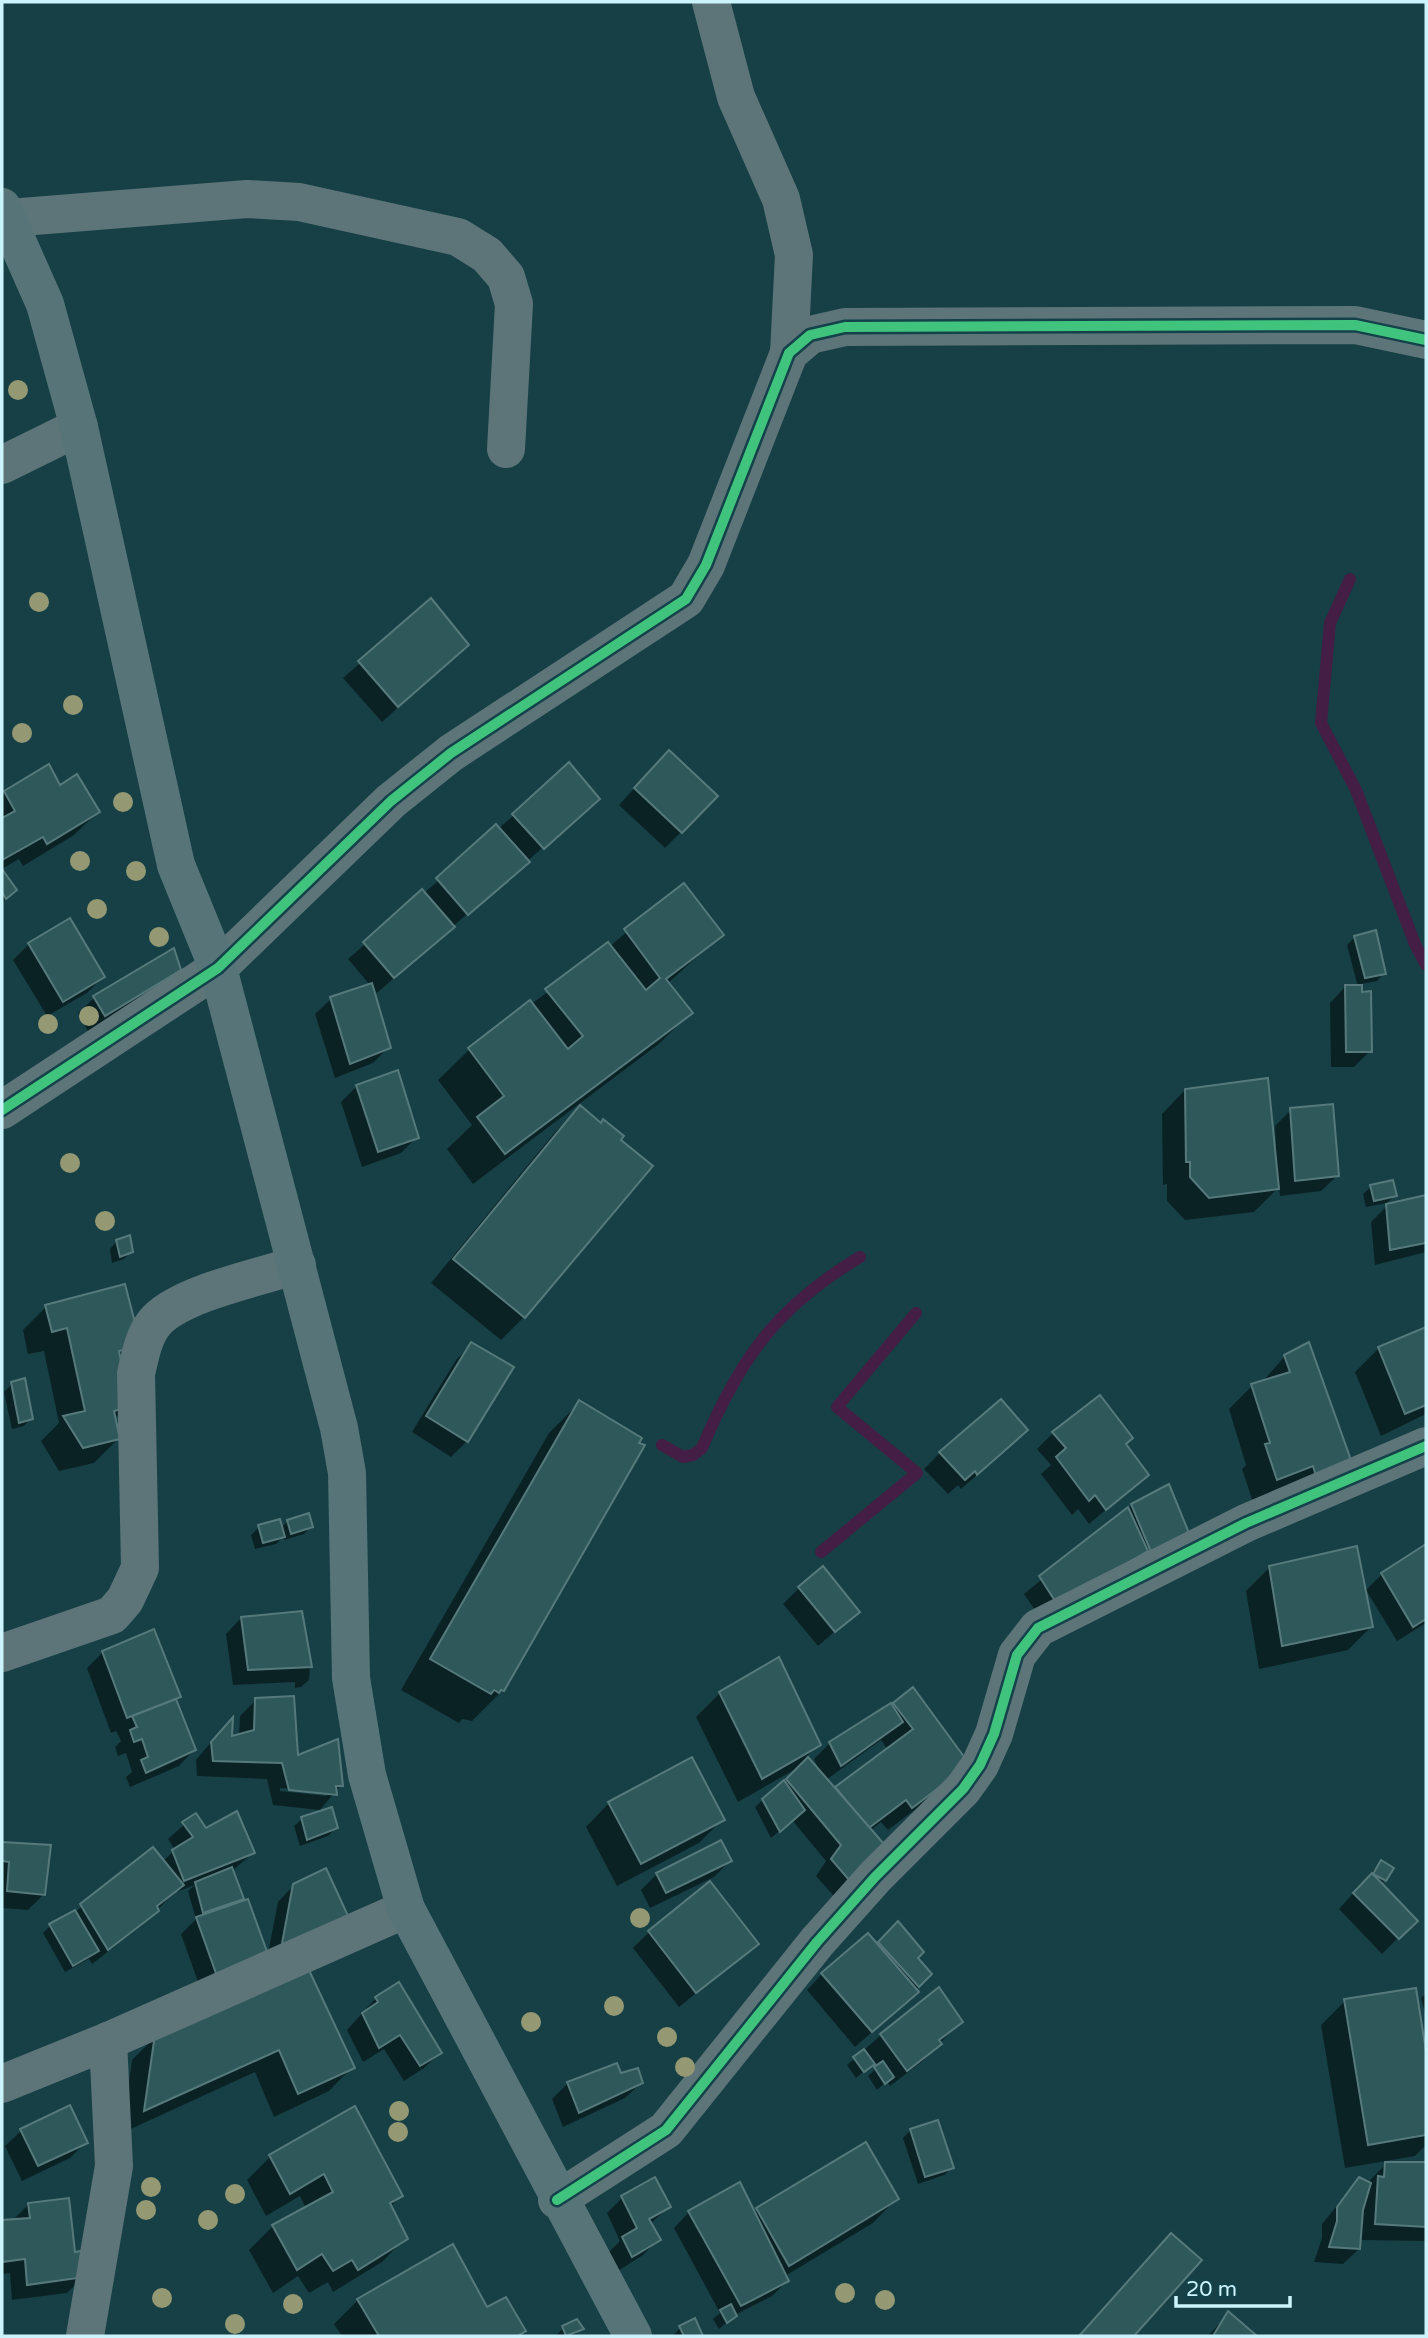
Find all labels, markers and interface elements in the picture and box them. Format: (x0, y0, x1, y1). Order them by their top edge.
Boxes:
scale bar (1176, 2264, 1290, 2308)
text: 20 m (1186, 2277, 1237, 2302)

